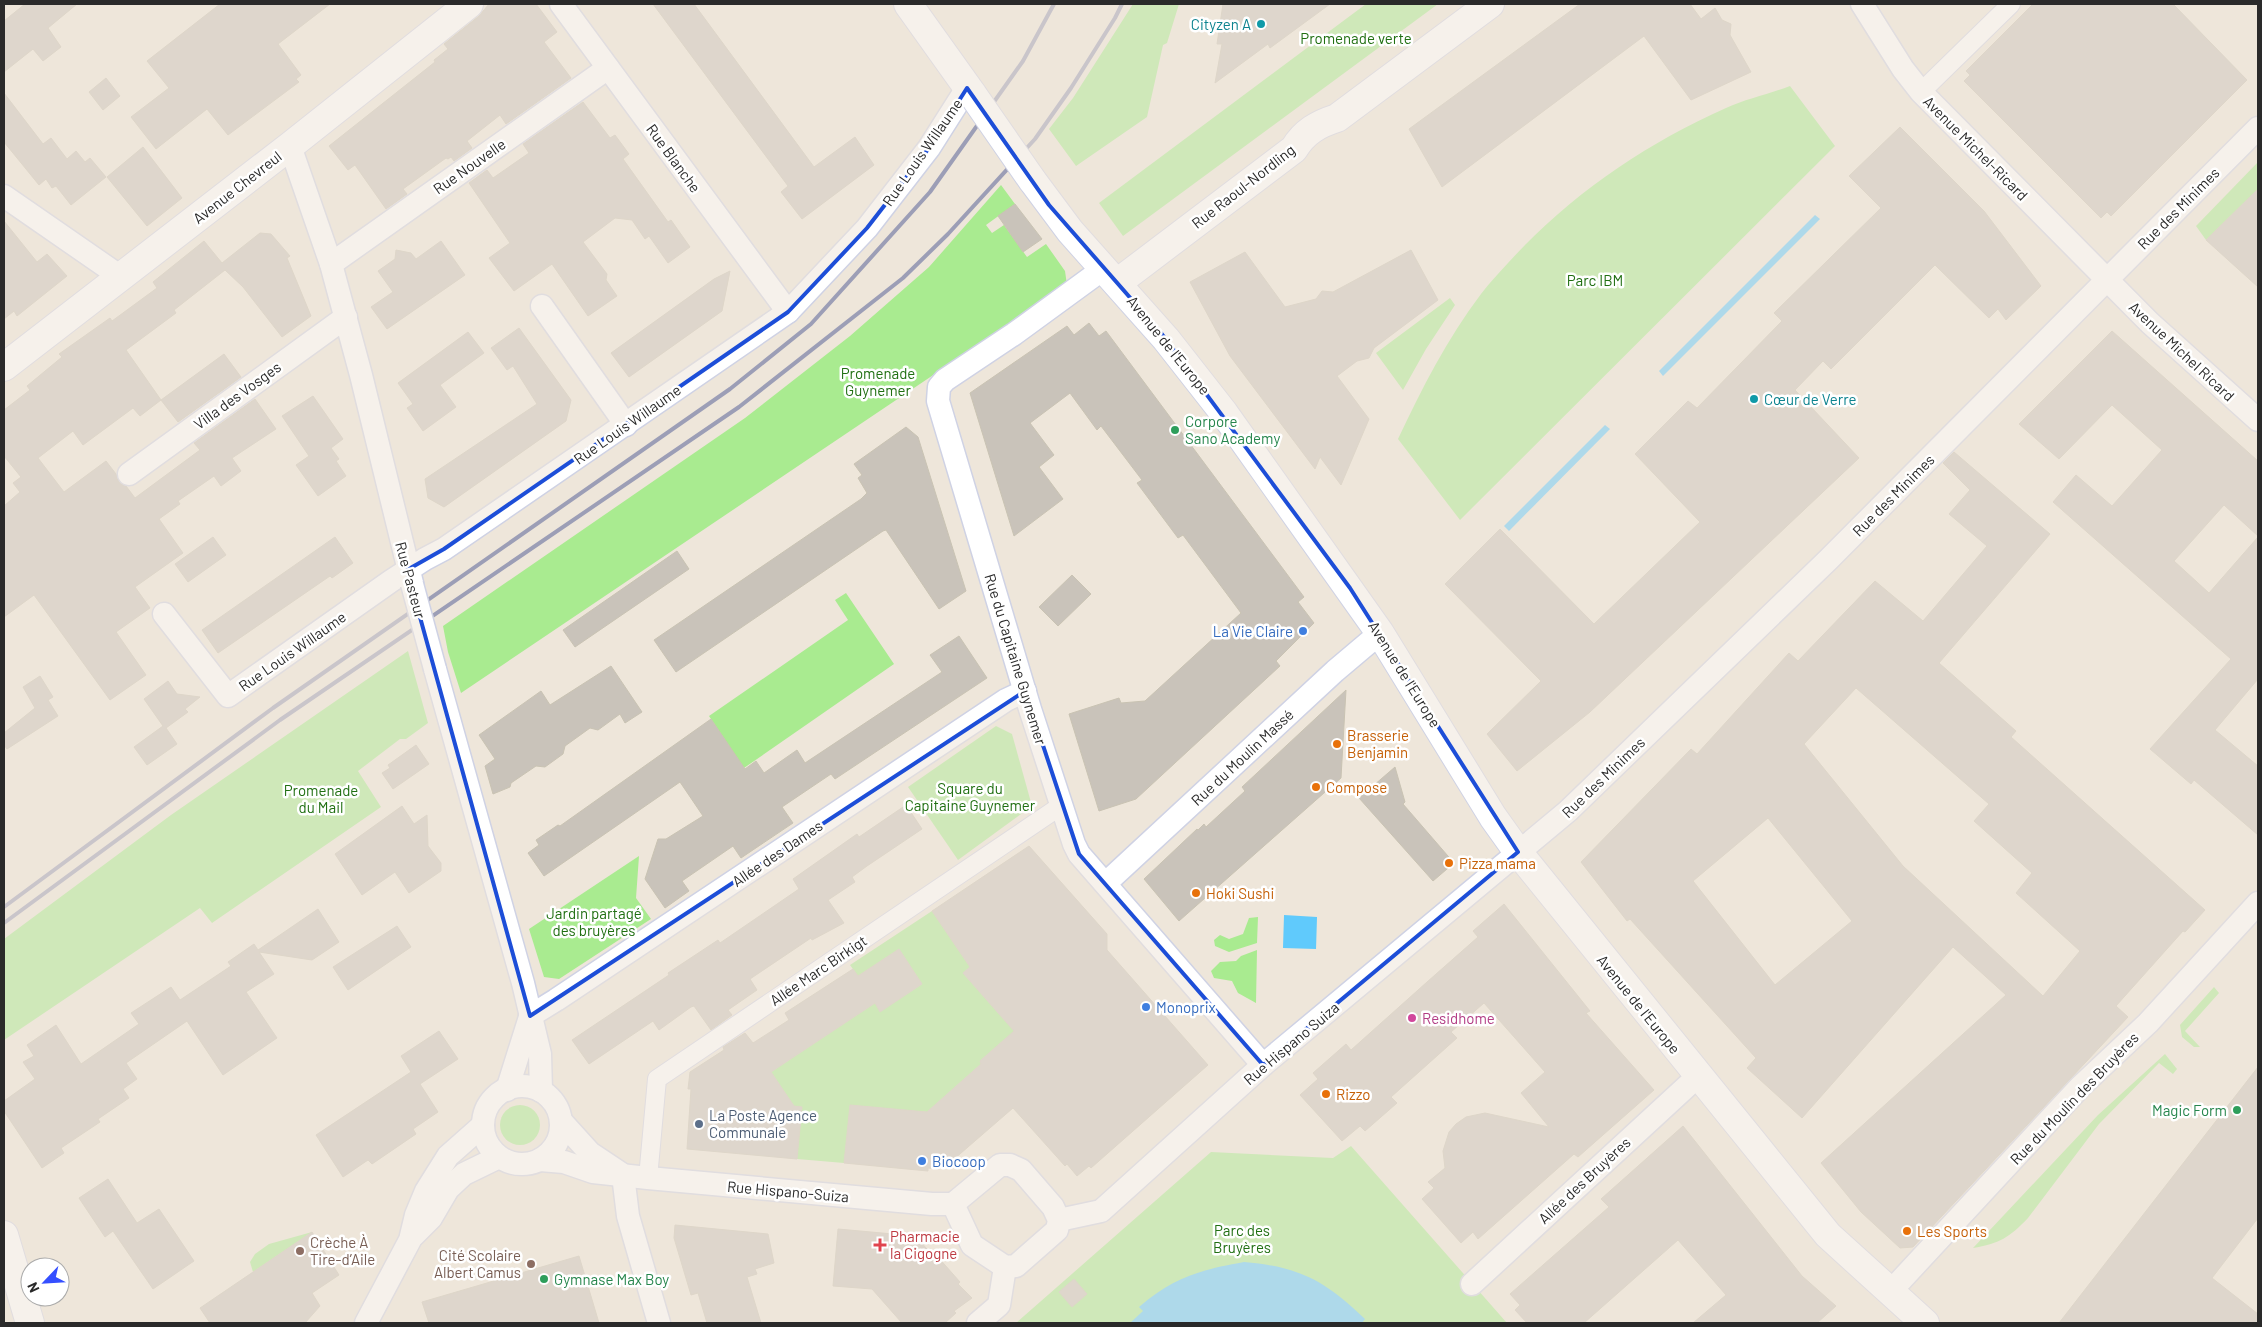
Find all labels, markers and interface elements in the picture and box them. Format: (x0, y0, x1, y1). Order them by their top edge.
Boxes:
place label: Cityzen A (1191, 15, 1251, 33)
marker: Cityzen A (1255, 18, 1267, 30)
park label: Promenade verte (1300, 29, 1412, 47)
street label: Avenue Michel-Ricard (1920, 92, 2032, 204)
street label: Rue Louis Willaume (878, 95, 966, 209)
street label: Rue Blanche (643, 120, 705, 196)
street label: Rue Nouvelle (429, 134, 509, 198)
street label: Rue Raoul-Nordling (1188, 140, 1298, 232)
street label: Avenue Chevreul (189, 147, 285, 227)
street label: Rue des Minimes (2133, 163, 2223, 253)
park label: Parc IBM (1567, 271, 1623, 289)
street label: Avenue de l'Europe (1124, 292, 1214, 398)
street label: Avenue Michel Ricard (2126, 298, 2238, 404)
street label: Villa des Vosges (190, 357, 284, 433)
park label: Promenade Guynemer (841, 364, 915, 399)
street label: Rue Louis Willaume (570, 380, 684, 468)
place label: Cœur de Verre (1764, 390, 1857, 408)
marker: Cœur de Verre (1748, 393, 1760, 405)
place label: Corpore Sano Academy (1185, 412, 1280, 447)
marker: Corpore Sano Academy (1169, 424, 1181, 436)
street label: Rue des Minimes (1848, 450, 1938, 540)
street label: Rue Pasteur (392, 540, 430, 621)
street label: Rue du Capitaine Guynemer (981, 571, 1051, 747)
street label: Rue Louis Willaume (235, 607, 349, 695)
street label: Avenue de l'Europe (1365, 617, 1445, 731)
place label: La Vie Claire (1213, 622, 1293, 640)
marker: La Vie Claire (1297, 625, 1309, 637)
street label: Rue du Moulin Massé (1187, 705, 1297, 809)
place label: Brasserie Benjamin (1347, 726, 1409, 761)
street label: Rue des Minimes (1558, 733, 1648, 821)
marker: Brasserie Benjamin (1331, 738, 1343, 750)
place label: Compose (1326, 778, 1387, 796)
park label: Square du Capitaine Guynemer (905, 779, 1036, 814)
park label: Promenade du Mail (284, 781, 358, 816)
marker: Compose (1310, 781, 1322, 793)
street label: Allée des Dames (728, 816, 826, 890)
place label: Pizza mama (1459, 854, 1536, 872)
marker: Pizza mama (1443, 857, 1455, 869)
place label: Hoki Sushi (1206, 884, 1274, 902)
marker: Hoki Sushi (1190, 887, 1202, 899)
park label: Jardin partagé des bruyères (546, 904, 642, 939)
street label: Allée Marc Birkigt (766, 931, 870, 1009)
street label: Avenue de l'Europe (1594, 951, 1684, 1057)
place label: Monoprix (1156, 998, 1216, 1016)
street label: Rue Hispano Suiza (1240, 998, 1342, 1088)
marker: Monoprix (1140, 1001, 1152, 1013)
place label: Residhome (1422, 1009, 1495, 1027)
marker: Residhome (1406, 1012, 1418, 1024)
street label: Rue du Moulin des Bruyères (2006, 1028, 2142, 1168)
place label: Rizzo (1336, 1085, 1371, 1103)
marker: Rizzo (1320, 1088, 1332, 1100)
place label: Magic Form (2152, 1101, 2227, 1119)
marker: Magic Form (2231, 1104, 2243, 1116)
place label: La Poste Agence Communale (709, 1106, 817, 1141)
marker: La Poste Agence Communale (693, 1118, 705, 1130)
street label: Allée des Bruyères (1534, 1133, 1634, 1227)
place label: Biocoop (932, 1152, 986, 1170)
marker: Biocoop (916, 1155, 928, 1167)
street label: Rue Hispano-Suiza (726, 1177, 850, 1205)
park label: Parc des Bruyères (1213, 1221, 1271, 1256)
place label: Les Sports (1917, 1222, 1987, 1240)
marker: Les Sports (1901, 1225, 1913, 1237)
place label: Pharmacie la Cigogne (890, 1227, 960, 1262)
place label: Crèche À Tire-d’Aile (310, 1233, 375, 1268)
marker: Pharmacie la Cigogne (874, 1239, 886, 1251)
marker: Crèche À Tire-d’Aile (294, 1245, 306, 1257)
place label: Cité Scolaire Albert Camus (434, 1246, 521, 1281)
north arrow (20, 1257, 70, 1307)
marker: Cité Scolaire Albert Camus (525, 1258, 537, 1270)
place label: Gymnase Max Boy (554, 1270, 669, 1288)
marker: Gymnase Max Boy (538, 1273, 550, 1285)
text: N (23, 1280, 42, 1296)

